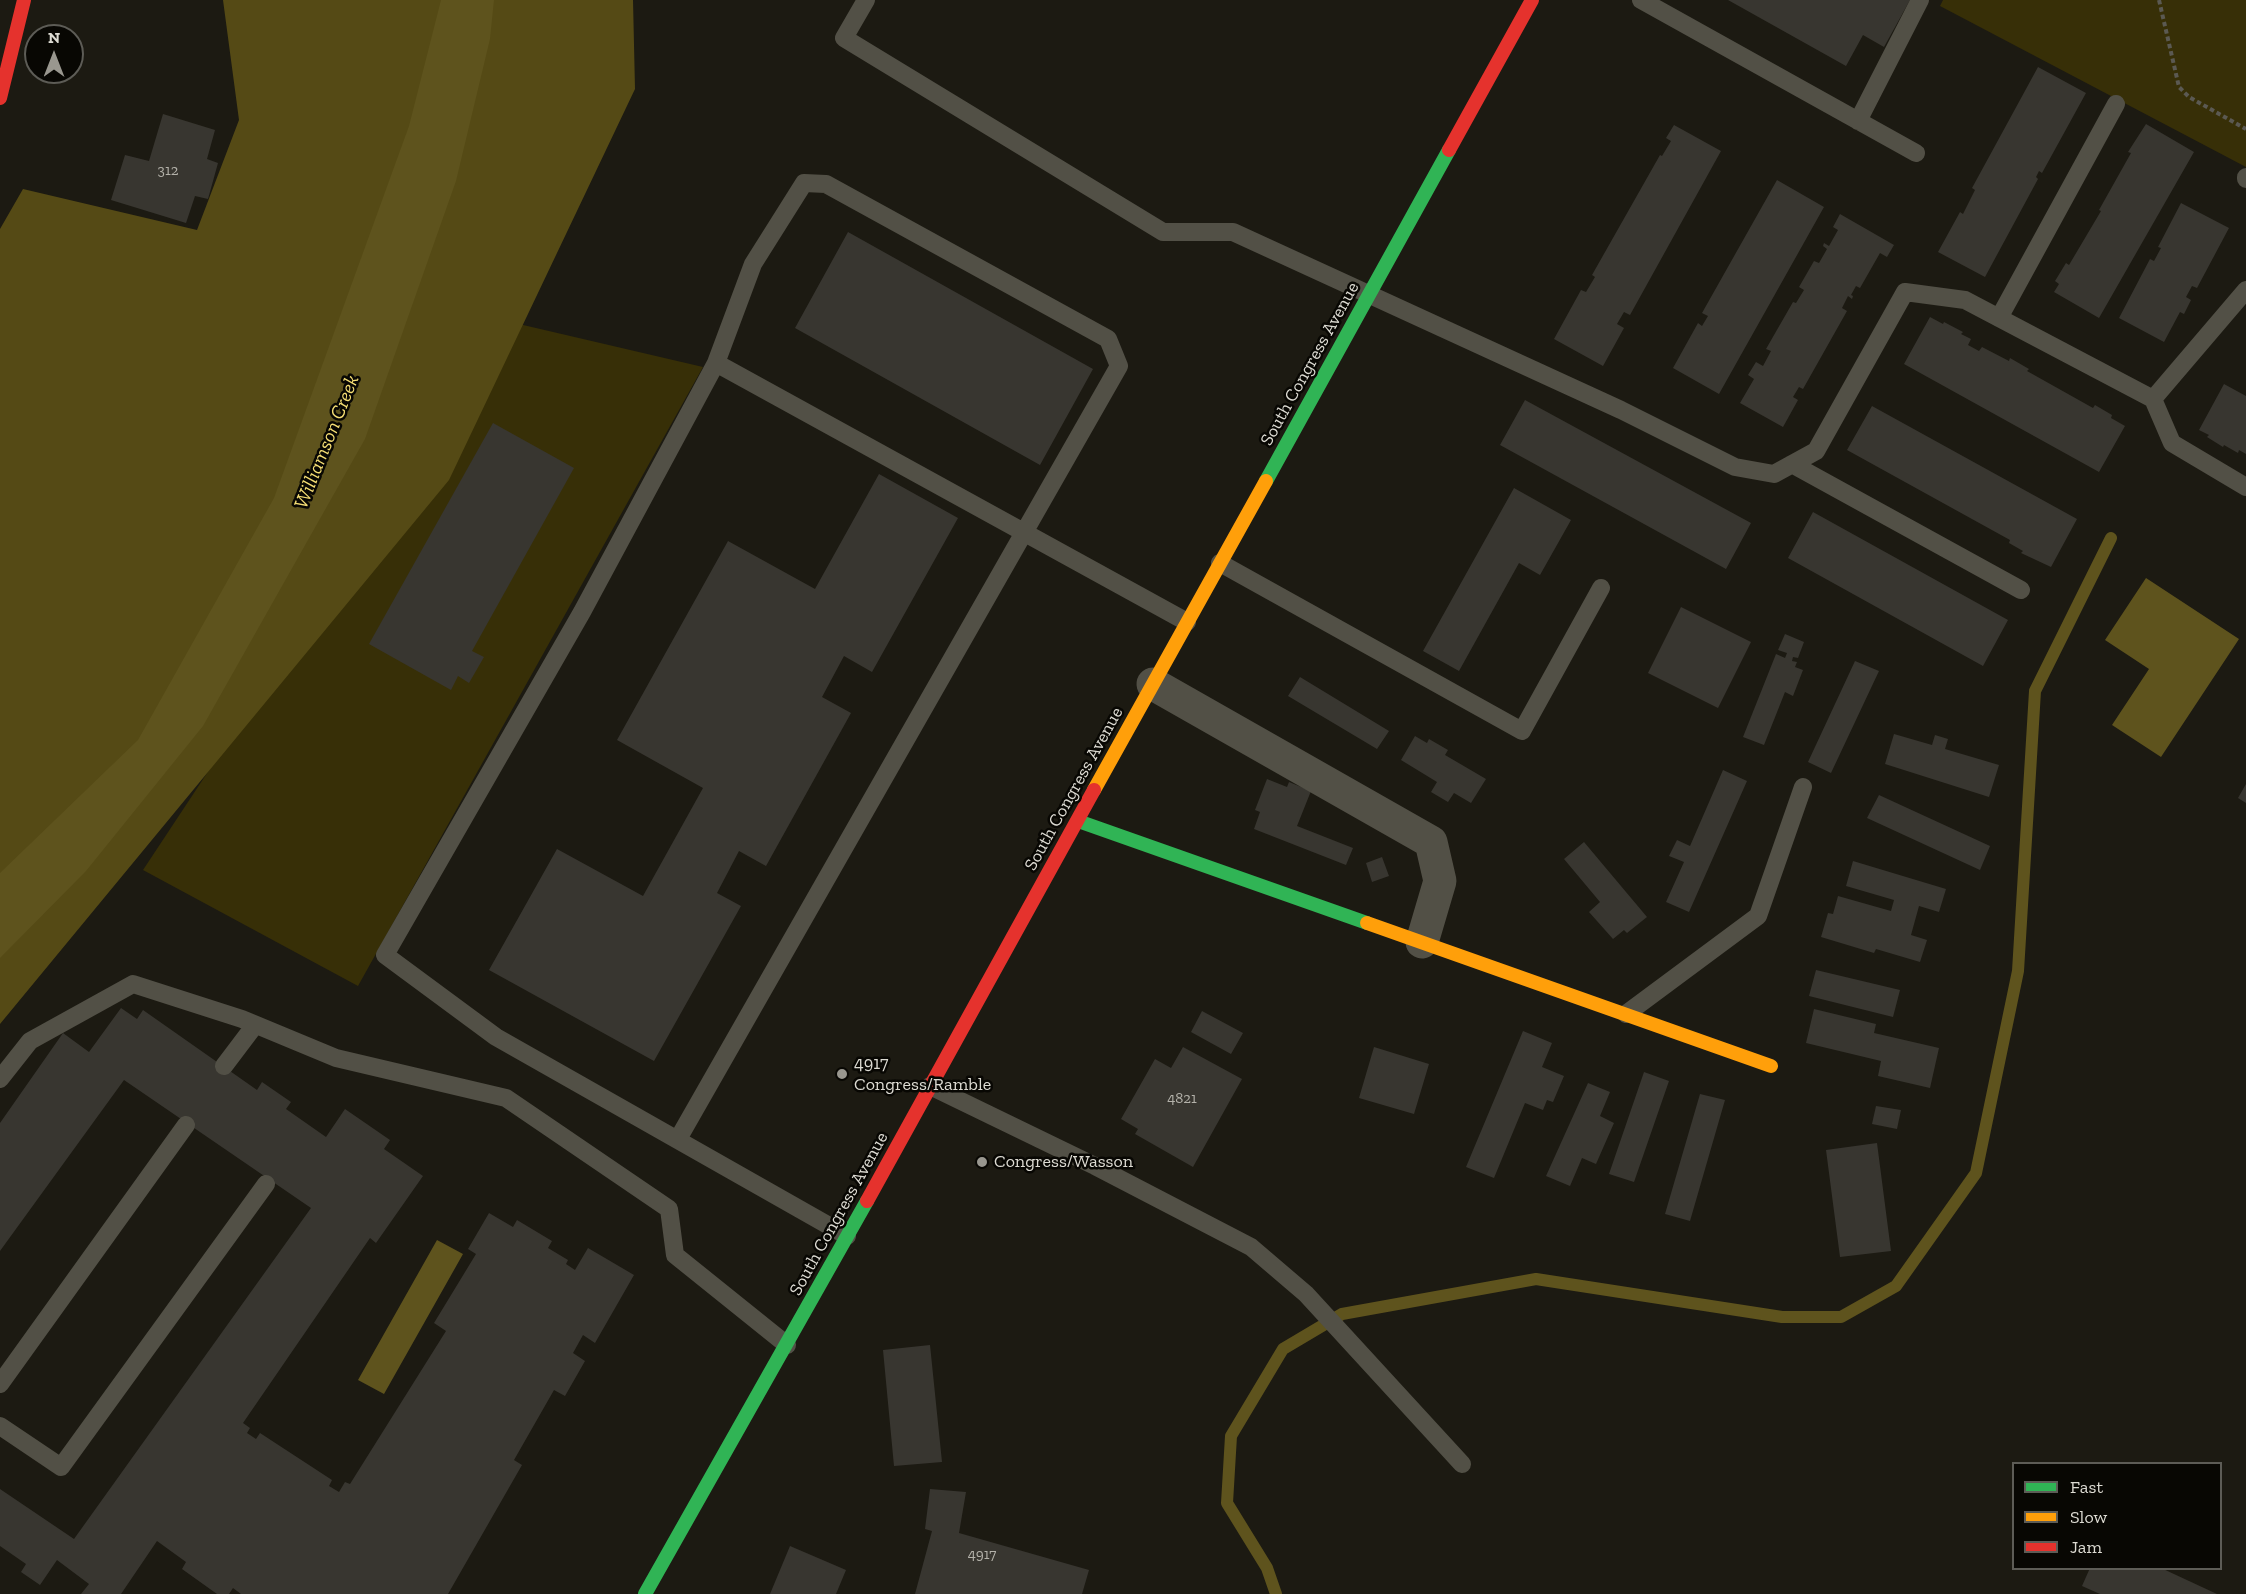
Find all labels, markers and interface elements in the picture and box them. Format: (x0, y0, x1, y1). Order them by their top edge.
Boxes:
north arrow (24, 24, 84, 84)
text: N (48, 28, 60, 47)
house number: 312 (158, 162, 178, 180)
street label: South Congress Avenue (1256, 278, 1364, 450)
water label: Williamson Creek (289, 372, 365, 512)
street label: South Congress Avenue (1020, 703, 1128, 875)
place label: 4917 Congress/Ramble (854, 1053, 991, 1096)
marker: 4917 Congress/Ramble (835, 1067, 849, 1081)
house number: 4821 (1167, 1090, 1197, 1108)
street label: South Congress Avenue (785, 1128, 893, 1300)
place label: Congress/Wasson (994, 1151, 1133, 1173)
marker: Congress/Wasson (975, 1155, 989, 1169)
legend (2012, 1462, 2222, 1570)
text: Fast (2070, 1476, 2103, 1498)
text: Slow (2070, 1506, 2107, 1528)
text: Jam (2070, 1536, 2102, 1558)
house number: 4917 (968, 1546, 996, 1564)

